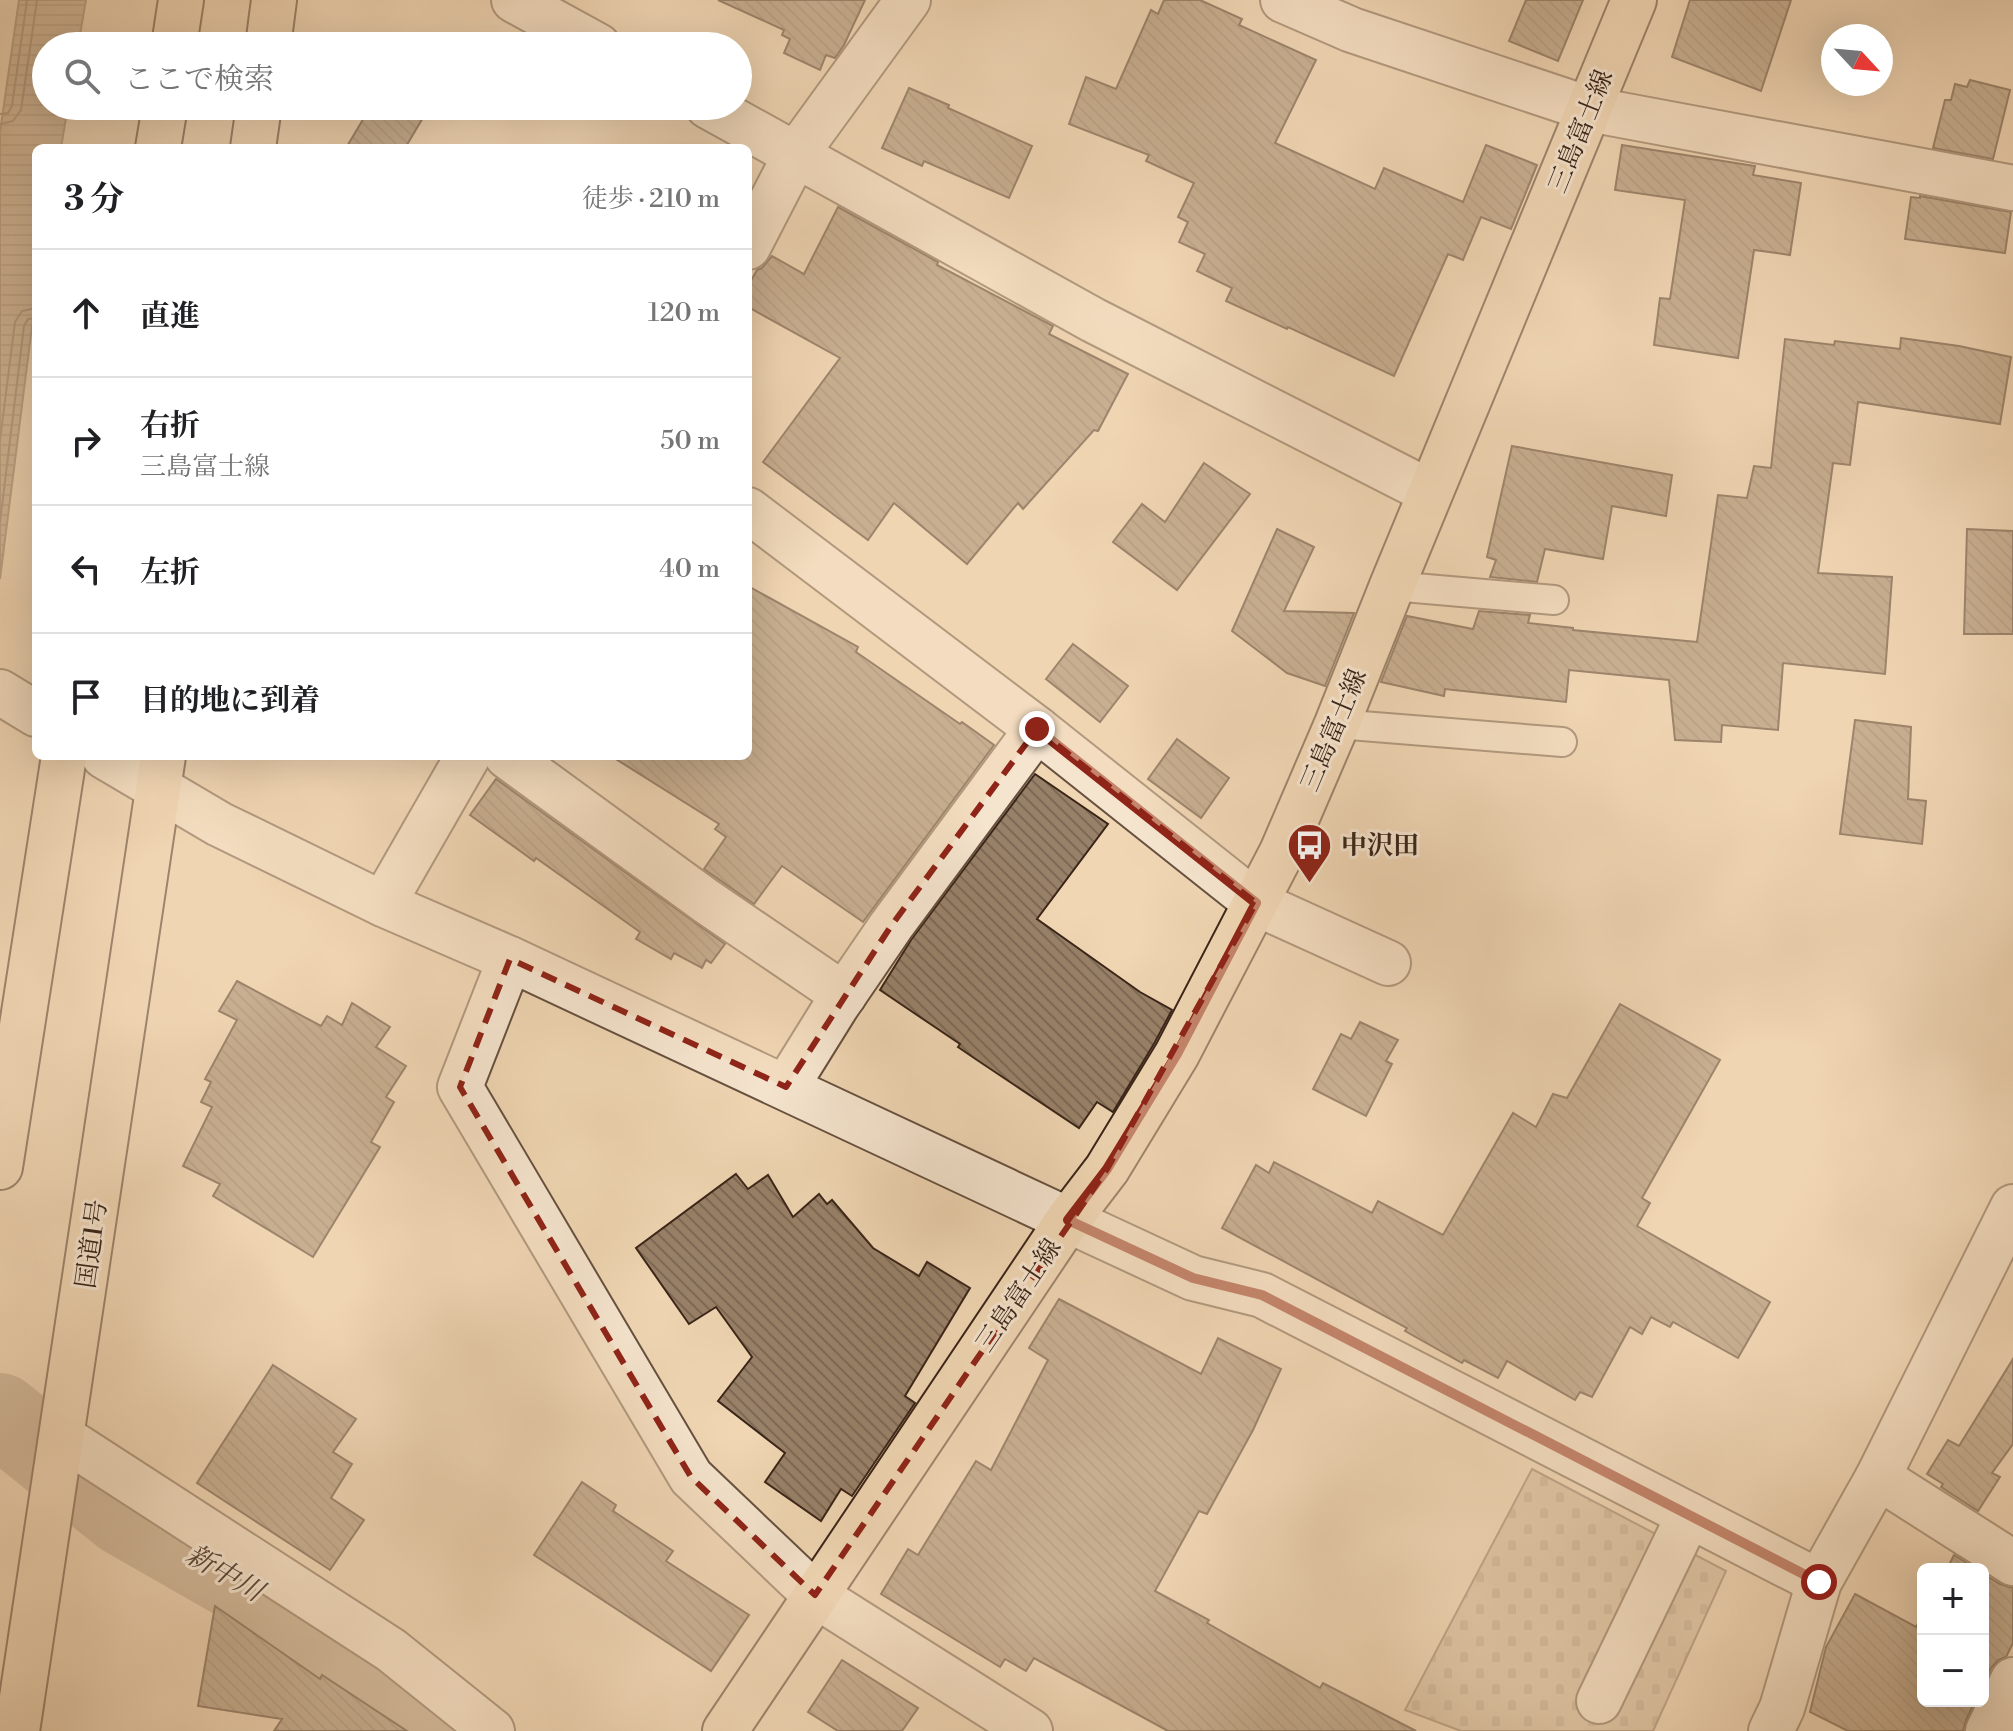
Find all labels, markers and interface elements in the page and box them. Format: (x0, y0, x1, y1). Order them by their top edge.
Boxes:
north arrow (1821, 24, 1893, 96)
search box (32, 32, 752, 120)
icon: search (60, 54, 104, 98)
text: ここで検索 (124, 61, 274, 99)
street label: 三島富士線 (1542, 65, 1620, 198)
text: 3 分 (64, 179, 124, 221)
text: 徒歩 · 210 m (582, 183, 720, 215)
icon: ahead (64, 291, 108, 335)
text: 120 m (648, 297, 720, 329)
text: 直進 (140, 298, 200, 336)
text: 右折 (140, 407, 200, 445)
icon: right (64, 419, 108, 463)
text: 50 m (660, 425, 720, 457)
text: 三島富士線 (140, 451, 270, 483)
icon: left (64, 547, 108, 591)
text: 40 m (659, 553, 720, 585)
text: 左折 (140, 554, 200, 592)
street label: 三島富士線 (1294, 664, 1374, 796)
icon: arrive (64, 675, 108, 719)
text: 目的地に到着 (140, 682, 320, 720)
route end (1019, 711, 1055, 747)
bus stop icon: 中沢田 (1286, 821, 1334, 884)
place label: 中沢田 (1341, 830, 1419, 862)
street label: 国道1号 (70, 1198, 114, 1291)
street label: 三島富士線 (969, 1233, 1068, 1358)
water label: 新中川 (179, 1537, 272, 1611)
map controls (1917, 1563, 1989, 1707)
button: + (1917, 1563, 1989, 1635)
route start (1801, 1564, 1837, 1600)
button: − (1917, 1635, 1989, 1707)

